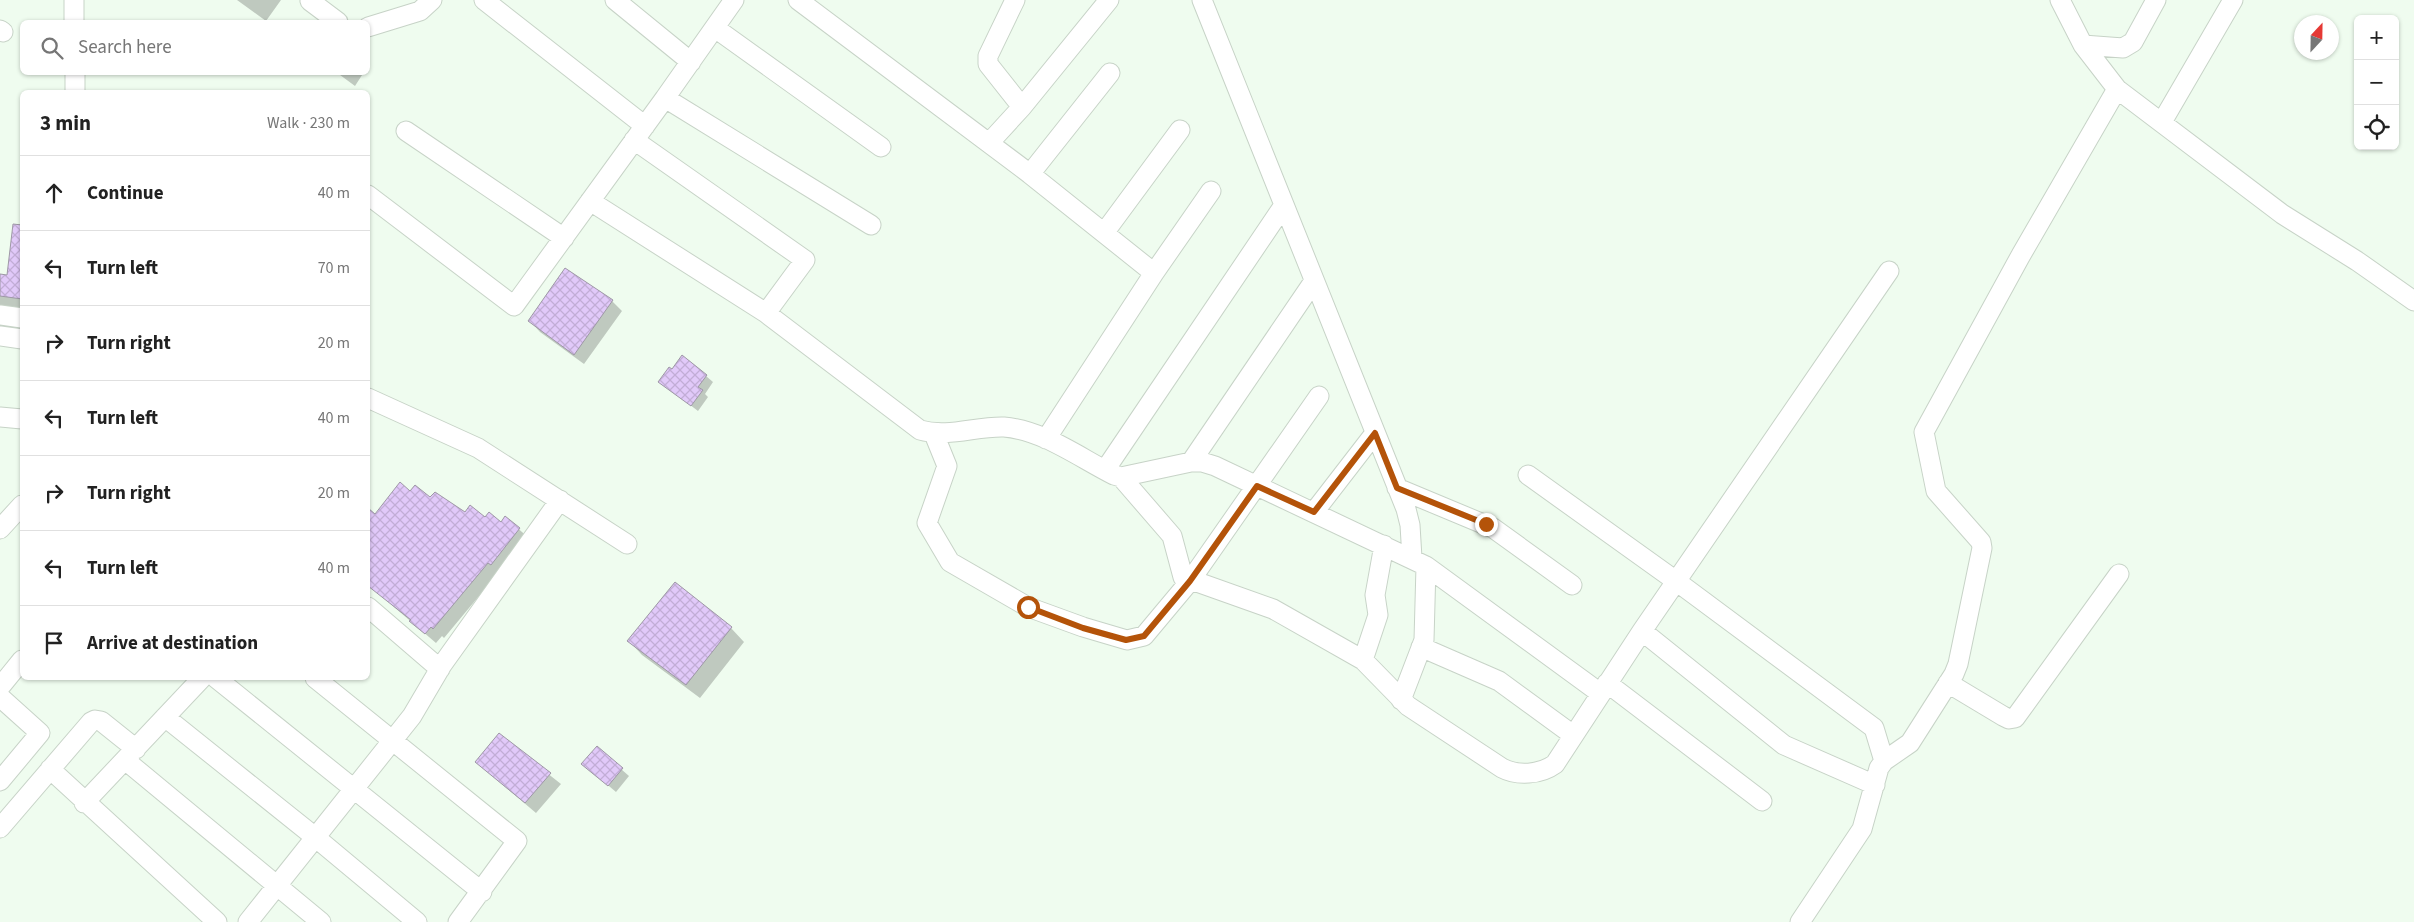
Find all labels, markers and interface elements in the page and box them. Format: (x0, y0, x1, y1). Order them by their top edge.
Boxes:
north arrow (2294, 15, 2339, 60)
map controls (2354, 15, 2399, 150)
button: + (2354, 15, 2399, 60)
search box (20, 20, 370, 75)
icon: search (38, 34, 66, 62)
text: Search here (78, 34, 172, 61)
button: − (2354, 60, 2399, 105)
button: locate (2354, 105, 2399, 150)
text: 3 min (40, 108, 91, 138)
text: Walk · 230 m (267, 112, 350, 134)
icon: ahead (40, 179, 68, 207)
text: Continue (87, 180, 164, 207)
text: 40 m (318, 182, 350, 204)
icon: left (40, 254, 68, 282)
text: Turn left (87, 255, 158, 282)
text: 70 m (318, 257, 350, 279)
icon: right (40, 329, 68, 357)
text: Turn right (87, 330, 171, 357)
text: 20 m (318, 332, 350, 354)
icon: left (40, 404, 68, 432)
text: Turn left (87, 405, 158, 432)
text: 40 m (318, 407, 350, 429)
icon: right (40, 479, 68, 507)
text: Turn right (87, 480, 171, 507)
text: 20 m (318, 482, 350, 504)
route end (1475, 513, 1498, 536)
icon: left (40, 554, 68, 582)
text: Turn left (87, 555, 158, 582)
text: 40 m (318, 557, 350, 579)
route start (1017, 596, 1040, 619)
icon: arrive (40, 629, 68, 657)
text: Arrive at destination (87, 630, 258, 657)

